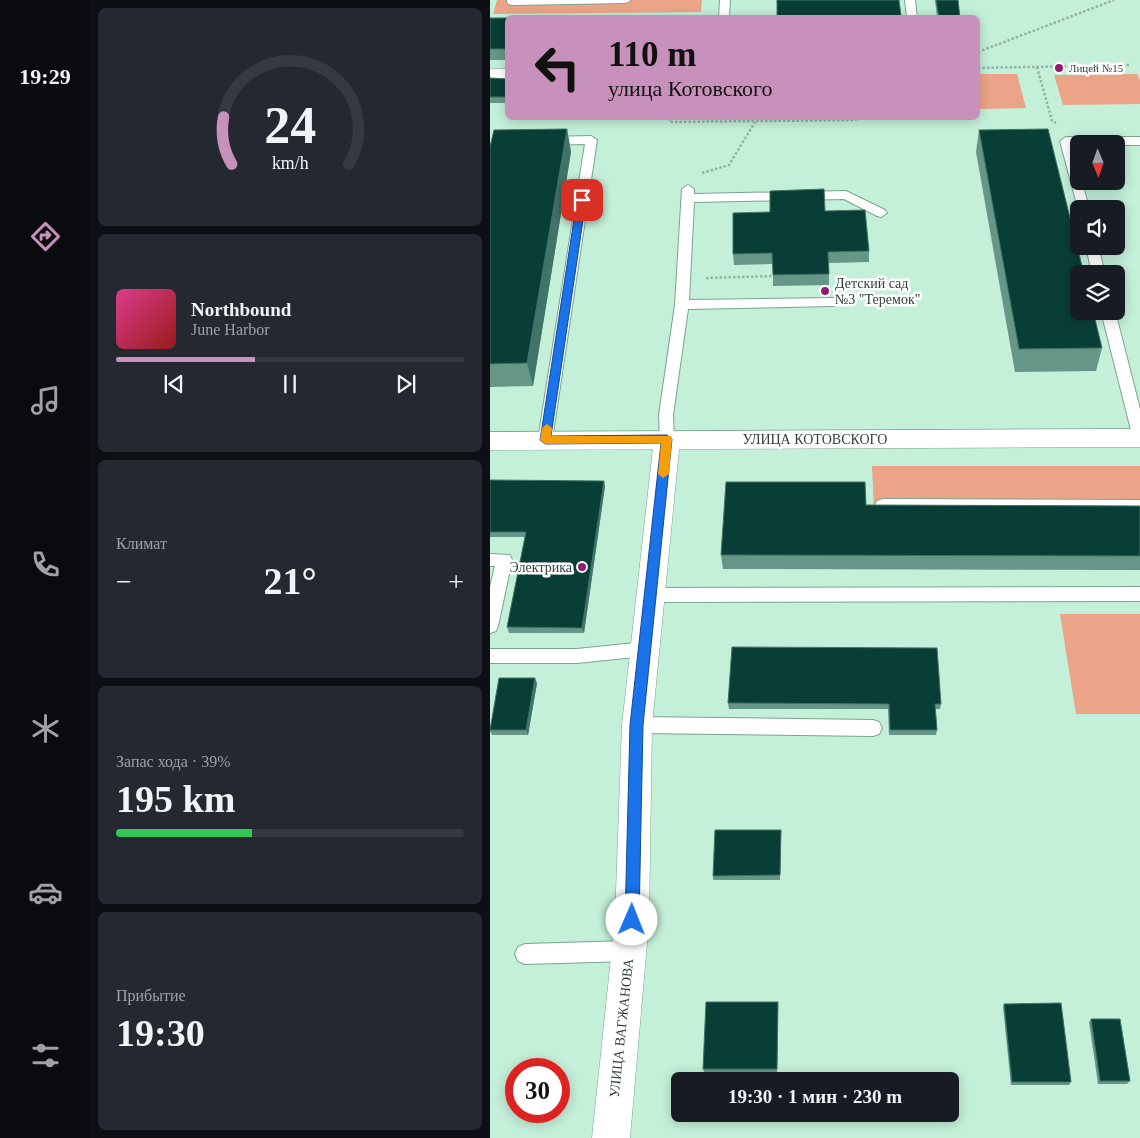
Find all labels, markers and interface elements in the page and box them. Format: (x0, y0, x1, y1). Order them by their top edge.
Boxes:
icon: left (525, 35, 590, 100)
text: 110 m (608, 35, 696, 74)
marker: Лицей №15 (1053, 62, 1065, 74)
place label: Лицей №15 (1069, 62, 1124, 74)
text: 19:29 (19, 64, 71, 89)
text: улица Котовского (608, 76, 773, 101)
text: 24 (264, 97, 316, 154)
north arrow (1070, 135, 1125, 190)
map controls (1070, 135, 1125, 320)
text: km/h (272, 153, 308, 173)
pin (561, 179, 603, 221)
icon: arrive (568, 186, 596, 214)
button: sound (1070, 200, 1125, 255)
icon: directions (28, 219, 63, 254)
button: layers (1070, 265, 1125, 320)
place label: Детский сад №3 "Теремок" (835, 276, 920, 307)
marker: Детский сад №3 "Теремок" (819, 285, 831, 297)
text: Northbound (191, 299, 291, 320)
text: June Harbor (191, 321, 270, 338)
icon: previous (160, 370, 188, 398)
icon: pause (276, 370, 304, 398)
icon: next (392, 370, 420, 398)
icon: music (28, 383, 63, 418)
street label: УЛИЦА КОТОВСКОГО (743, 432, 887, 447)
text: Климат (116, 535, 167, 552)
icon: phone (28, 547, 63, 582)
text: 21° (263, 560, 317, 602)
place label: Электрика (510, 560, 573, 575)
marker: Электрика (576, 561, 588, 573)
text: − (116, 566, 132, 597)
text: + (448, 566, 464, 597)
icon: climate (28, 711, 63, 746)
text: Запас хода · 39% (116, 753, 231, 770)
text: 195 km (116, 778, 235, 820)
icon: car (28, 875, 63, 910)
position arrow (605, 893, 657, 945)
street label: УЛИЦА ВАГЖАНОВА (607, 957, 636, 1098)
text: Прибытие (116, 987, 186, 1004)
text: 19:30 (116, 1012, 205, 1054)
icon: filters (28, 1038, 63, 1073)
speed limit sign: 30 (505, 1058, 570, 1123)
text: 19:30 · 1 мин · 230 m (728, 1086, 902, 1107)

